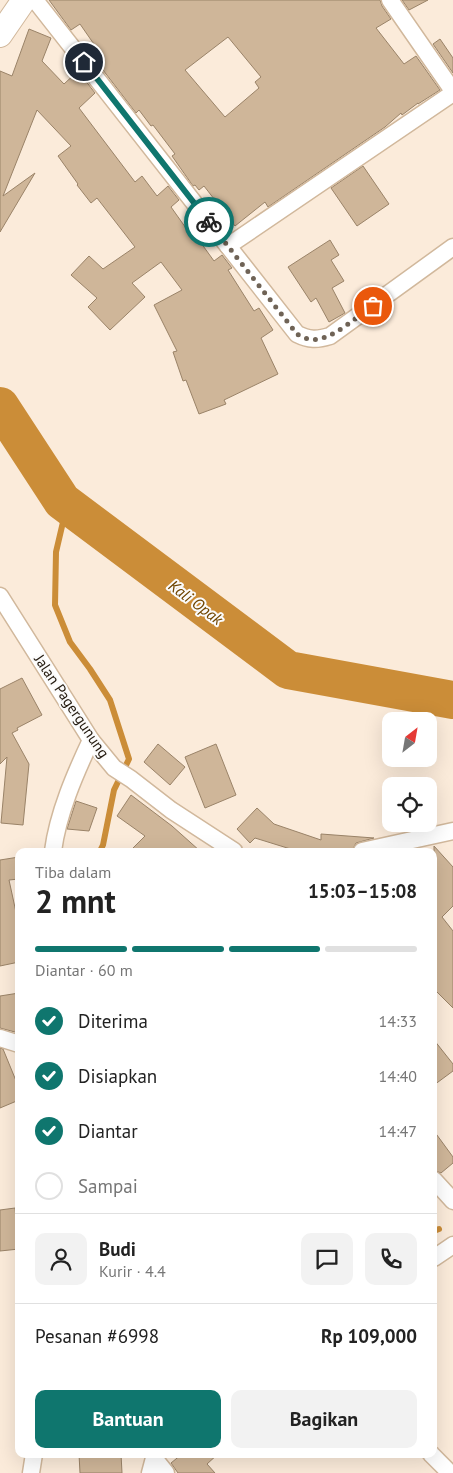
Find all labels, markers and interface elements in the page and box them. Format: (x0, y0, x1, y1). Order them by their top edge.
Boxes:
pin (63, 41, 105, 83)
icon: home (70, 48, 98, 76)
courier (184, 197, 234, 247)
icon: bike (195, 208, 223, 236)
pin (352, 285, 394, 327)
icon: bag (359, 292, 387, 320)
water label: Kali Opak (165, 575, 228, 629)
street label: Jalan Pagergunung (30, 650, 114, 761)
north arrow (382, 712, 438, 768)
map controls (382, 712, 437, 832)
button: locate (382, 777, 437, 832)
text: Tiba dalam (35, 862, 111, 882)
text: 15:03–15:08 (308, 879, 417, 903)
text: 2 mnt (35, 880, 116, 922)
text: Diantar · 60 m (35, 960, 133, 980)
icon: check (35, 1007, 63, 1035)
text: Diterima (78, 1009, 148, 1033)
text: 14:33 (379, 1011, 417, 1031)
icon: check (35, 1062, 63, 1090)
text: Disiapkan (78, 1064, 157, 1088)
text: 14:40 (379, 1066, 417, 1086)
icon: check (35, 1117, 63, 1145)
text: Diantar (78, 1119, 138, 1143)
text: 14:47 (379, 1121, 417, 1141)
text: Sampai (78, 1174, 138, 1198)
button: person (35, 1233, 87, 1285)
button: chat (301, 1233, 353, 1285)
button: phone (365, 1233, 417, 1285)
text: Budi (99, 1237, 136, 1261)
text: Kurir · 4.4 (99, 1261, 166, 1281)
text: Pesanan #6998 (35, 1324, 159, 1348)
text: Rp 109,000 (321, 1324, 417, 1348)
button: Bantuan (35, 1390, 221, 1448)
button: Bagikan (231, 1390, 417, 1448)

